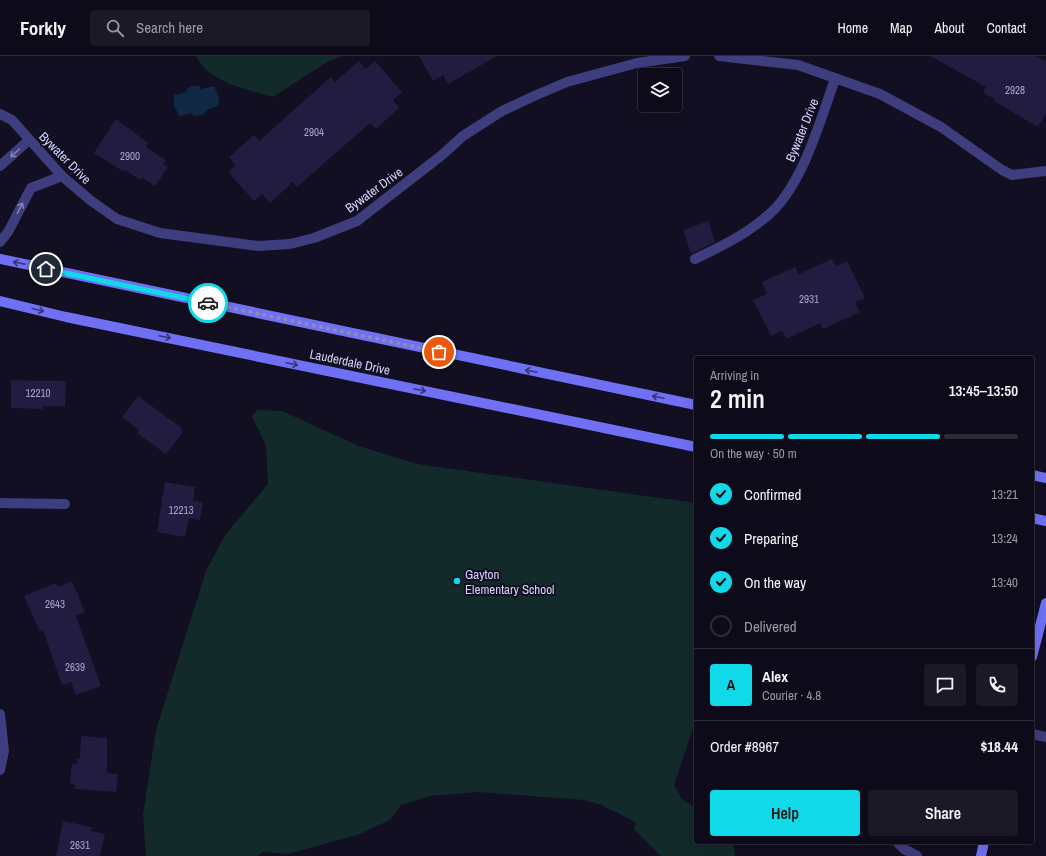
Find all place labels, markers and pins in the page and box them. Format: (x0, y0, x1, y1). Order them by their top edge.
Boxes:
pin (29, 252, 63, 286)
pin (422, 335, 456, 369)
place label: Gayton Elementary School (465, 566, 554, 598)
marker: Gayton Elementary School (452, 576, 462, 586)

